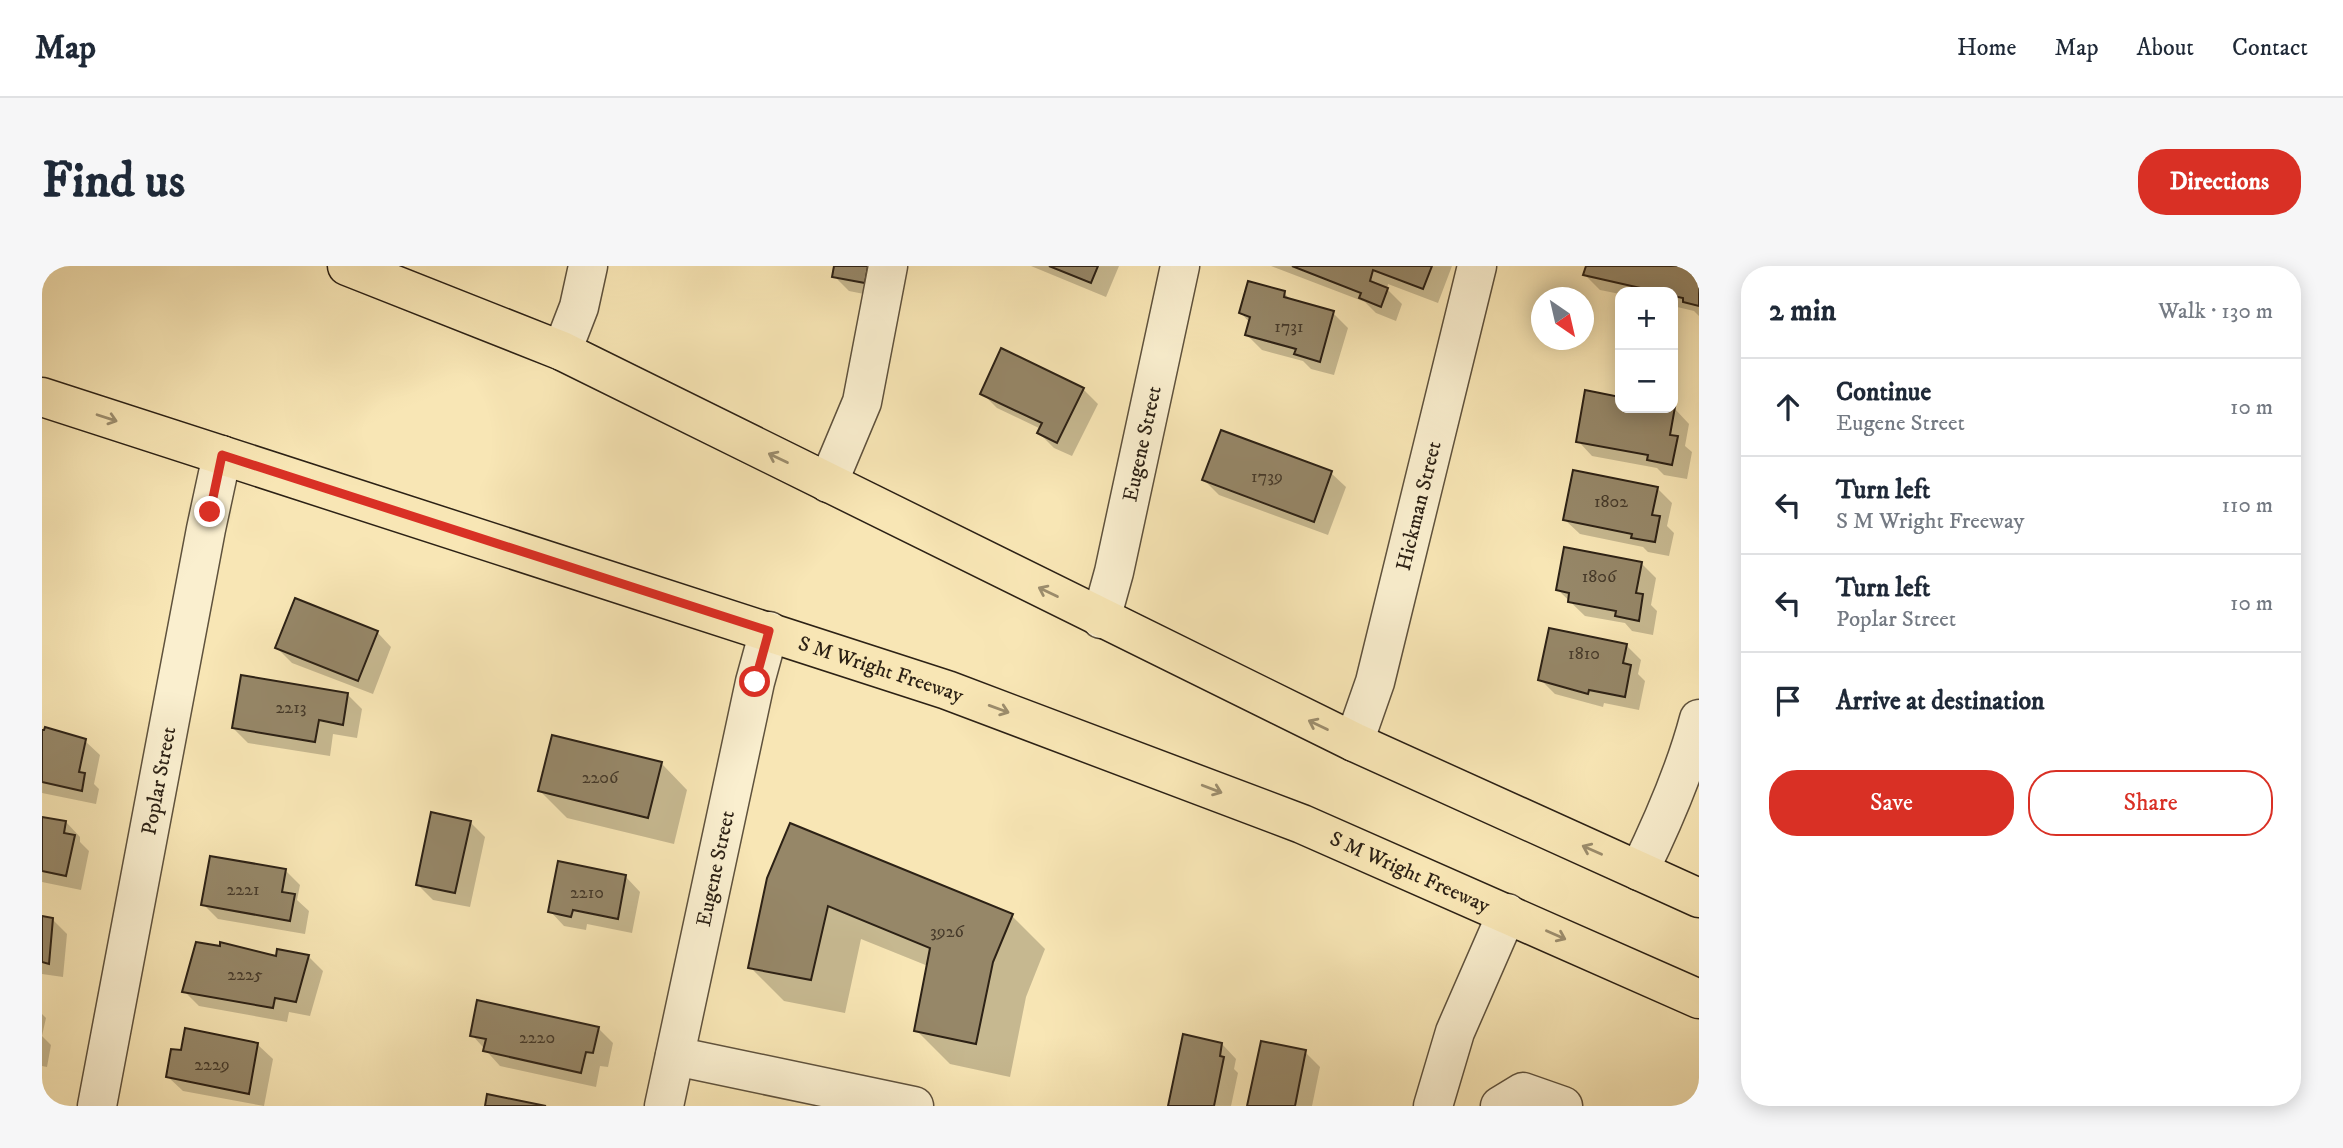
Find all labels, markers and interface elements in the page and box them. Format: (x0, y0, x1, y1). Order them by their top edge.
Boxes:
text: Map (35, 28, 96, 69)
text: Home (1957, 33, 2016, 63)
text: Map (2054, 33, 2099, 63)
text: About (2137, 33, 2194, 63)
text: Contact (2232, 33, 2308, 63)
button: Directions (2138, 149, 2301, 215)
text: Find us (42, 151, 185, 213)
north arrow (1531, 287, 1594, 350)
map controls (1615, 287, 1678, 413)
button: + (1615, 287, 1678, 350)
text: 2 min (1769, 293, 1836, 330)
text: Walk · 130 m (2158, 297, 2273, 326)
house number: 1731 (1274, 316, 1304, 338)
button: − (1615, 350, 1678, 413)
text: Continue (1836, 376, 1931, 409)
street label: Eugene Street (1118, 383, 1168, 504)
icon: ahead (1769, 388, 1807, 426)
text: 10 m (2230, 393, 2273, 422)
text: Eugene Street (1836, 409, 1965, 438)
one-way arrow (96, 413, 118, 426)
street label: Hickman Street (1391, 438, 1448, 573)
one-way arrow (769, 451, 789, 465)
house number: 1739 (1251, 466, 1283, 488)
text: Turn left (1836, 474, 1930, 507)
icon: left (1769, 486, 1807, 524)
house number: 1802 (1594, 491, 1628, 513)
text: 110 m (2222, 491, 2273, 520)
route end (194, 496, 225, 527)
text: S M Wright Freeway (1836, 507, 2025, 536)
house number: 1806 (1582, 566, 1617, 588)
text: Turn left (1836, 572, 1930, 605)
icon: left (1769, 584, 1807, 622)
one-way arrow (1038, 585, 1059, 599)
text: 10 m (2230, 589, 2273, 618)
text: Poplar Street (1836, 605, 1956, 634)
street label: S M Wright Freeway (795, 631, 968, 709)
house number: 1810 (1568, 643, 1600, 665)
route start (739, 666, 770, 697)
icon: arrive (1769, 682, 1807, 720)
text: Arrive at destination (1836, 685, 2045, 718)
house number: 2213 (275, 697, 307, 719)
one-way arrow (987, 704, 1009, 716)
one-way arrow (1308, 717, 1329, 731)
street label: Poplar Street (136, 724, 182, 837)
house number: 2206 (582, 767, 619, 789)
button: Save (1769, 770, 2014, 836)
button: Share (2028, 770, 2273, 836)
one-way arrow (1200, 784, 1222, 796)
street label: Eugene Street (691, 808, 741, 929)
street label: S M Wright Freeway (1326, 826, 1495, 920)
one-way arrow (1582, 843, 1603, 856)
house number: 2221 (226, 879, 260, 901)
house number: 2210 (570, 882, 604, 904)
house number: 3926 (930, 921, 965, 943)
one-way arrow (1545, 929, 1567, 942)
house number: 2225 (227, 964, 263, 986)
house number: 2220 (519, 1027, 555, 1049)
house number: 2229 (194, 1054, 230, 1076)

